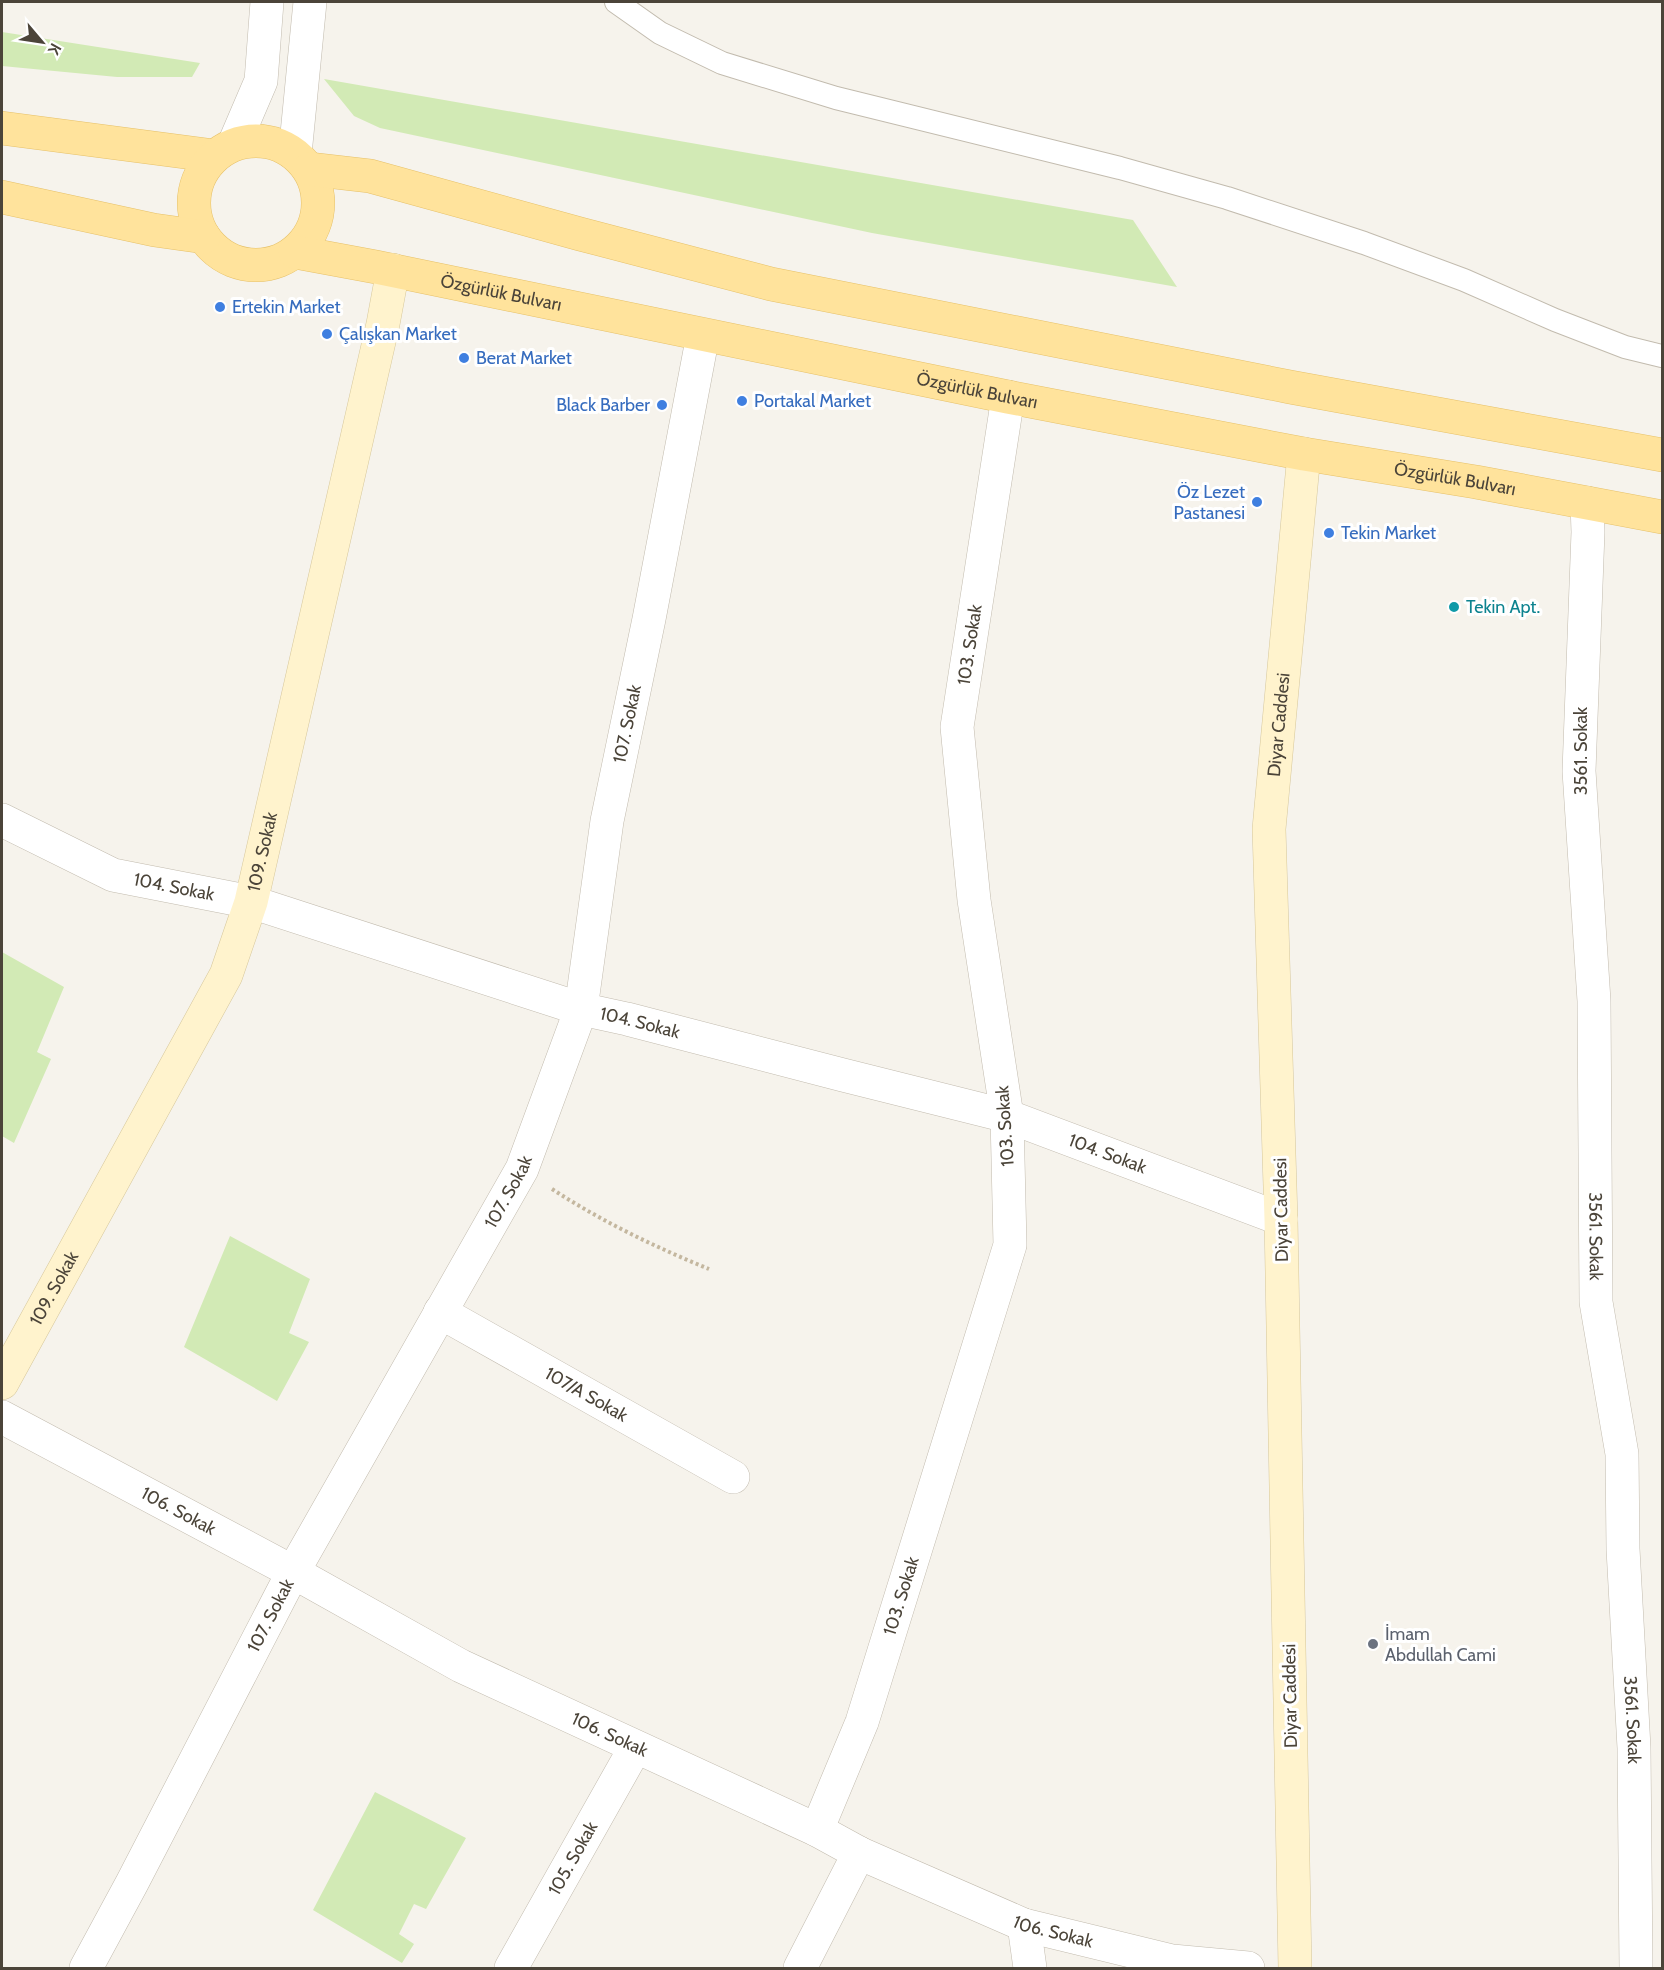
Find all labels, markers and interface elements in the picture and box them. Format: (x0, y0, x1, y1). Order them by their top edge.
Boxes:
north arrow (12, 12, 72, 72)
text: K (44, 40, 65, 58)
street label: Özgürlük Bulvarı (438, 270, 564, 316)
place label: Ertekin Market (232, 296, 341, 318)
marker: Ertekin Market (213, 300, 227, 314)
place label: Çalışkan Market (339, 323, 457, 345)
marker: Çalışkan Market (320, 327, 334, 341)
place label: Berat Market (476, 347, 572, 369)
marker: Berat Market (457, 351, 471, 365)
street label: Özgürlük Bulvarı (914, 367, 1040, 413)
place label: Portakal Market (754, 390, 871, 412)
place label: Black Barber (556, 394, 650, 416)
marker: Portakal Market (735, 394, 749, 408)
marker: Black Barber (655, 398, 669, 412)
street label: Özgürlük Bulvarı (1392, 458, 1518, 500)
place label: Öz Lezet Pastanesi (1174, 481, 1245, 524)
marker: Öz Lezet Pastanesi (1250, 495, 1264, 509)
place label: Tekin Market (1341, 522, 1436, 544)
marker: Tekin Market (1322, 526, 1336, 540)
place label: Tekin Apt. (1466, 596, 1540, 618)
marker: Tekin Apt. (1447, 600, 1461, 614)
street label: 103. Sokak (953, 602, 987, 687)
street label: Diyar Caddesi (1263, 672, 1295, 778)
street label: 107. Sokak (608, 682, 646, 765)
street label: 3561. Sokak (1570, 706, 1592, 795)
street label: 109. Sokak (243, 809, 282, 894)
street label: 104. Sokak (132, 868, 217, 906)
street label: 104. Sokak (598, 1002, 683, 1044)
street label: 103. Sokak (991, 1084, 1019, 1167)
street label: 104. Sokak (1065, 1129, 1150, 1179)
street label: 107. Sokak (480, 1152, 537, 1232)
street label: Diyar Caddesi (1269, 1158, 1293, 1262)
street label: 3561. Sokak (1584, 1192, 1607, 1282)
street label: 109. Sokak (25, 1247, 84, 1329)
street label: 107/A Sokak (541, 1362, 632, 1427)
street label: 106. Sokak (137, 1482, 221, 1540)
street label: 103. Sokak (879, 1553, 924, 1638)
street label: 107. Sokak (242, 1574, 299, 1656)
place label: İmam Abdullah Cami (1385, 1623, 1496, 1666)
marker: İmam Abdullah Cami (1366, 1637, 1380, 1651)
street label: Diyar Caddesi (1278, 1644, 1302, 1748)
street label: 3561. Sokak (1619, 1675, 1645, 1765)
street label: 106. Sokak (568, 1707, 652, 1762)
street label: 105. Sokak (543, 1817, 603, 1899)
street label: 106. Sokak (1010, 1911, 1096, 1953)

